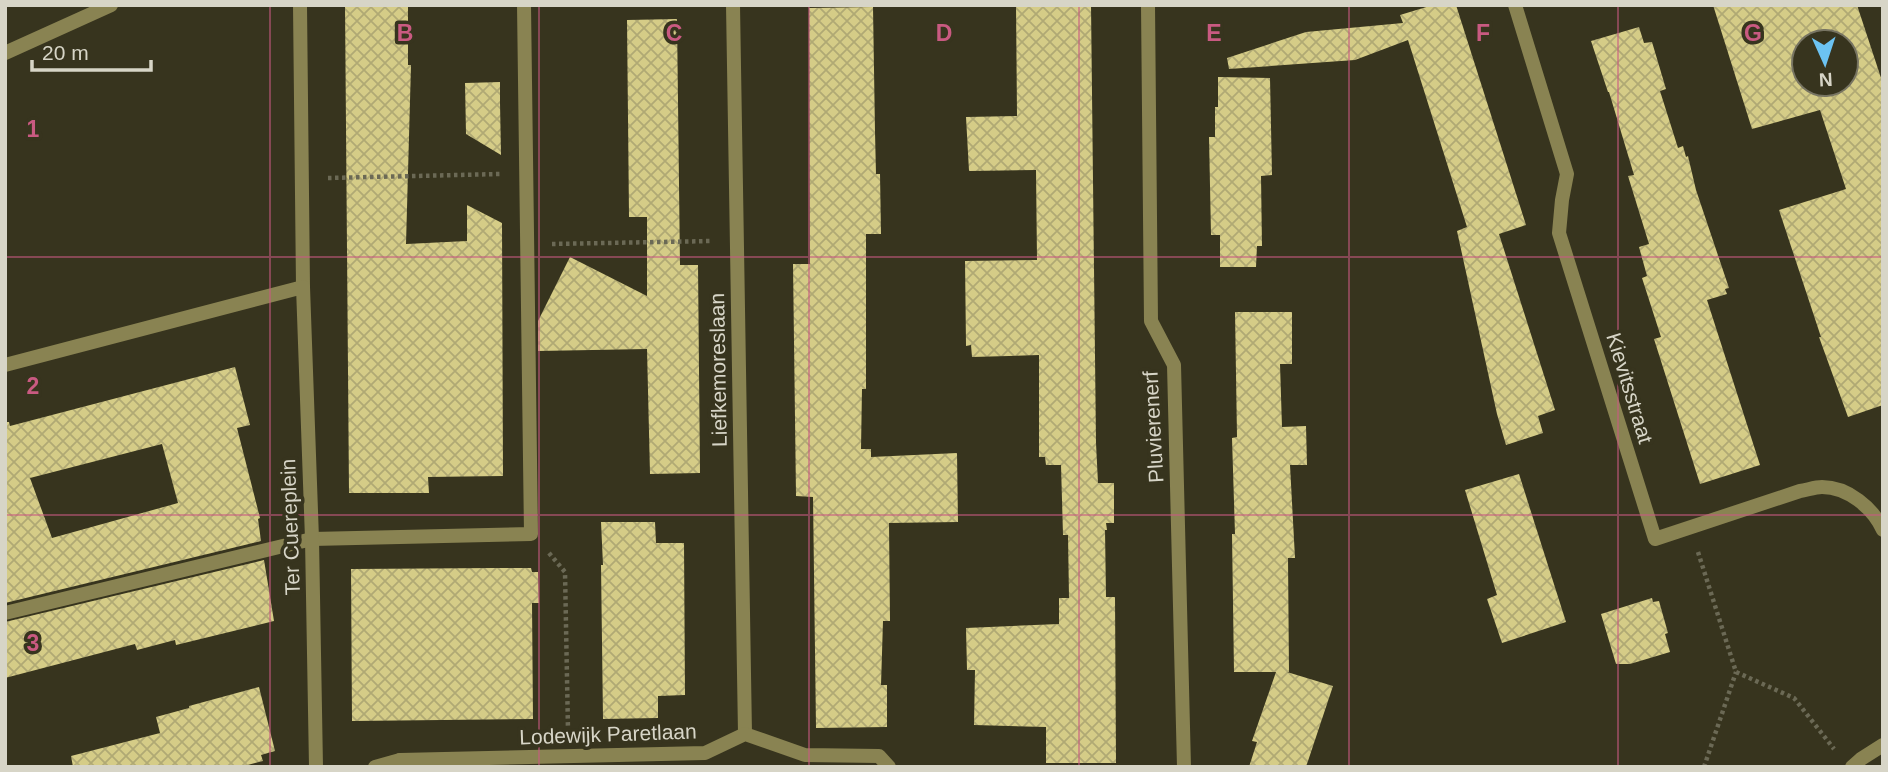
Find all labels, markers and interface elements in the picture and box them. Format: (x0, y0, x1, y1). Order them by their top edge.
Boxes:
text: B (397, 20, 413, 46)
text: C (666, 20, 682, 46)
text: D (936, 20, 952, 46)
text: E (1206, 20, 1222, 46)
text: F (1476, 20, 1490, 46)
text: G (1744, 20, 1762, 46)
scale bar (32, 28, 150, 72)
north arrow (1790, 28, 1860, 98)
text: 20 m (42, 41, 89, 64)
text: N (1818, 69, 1833, 90)
text: 1 (27, 116, 40, 142)
street label: Liefkemoreslaan (705, 293, 731, 447)
street label: Kievitsstraat (1602, 330, 1658, 446)
street label: Pluvierenerf (1139, 370, 1167, 484)
text: 2 (27, 373, 39, 399)
street label: Ter Cuereplein (276, 458, 304, 596)
text: 3 (27, 630, 39, 656)
street label: Lodewijk Paretlaan (519, 719, 697, 749)

